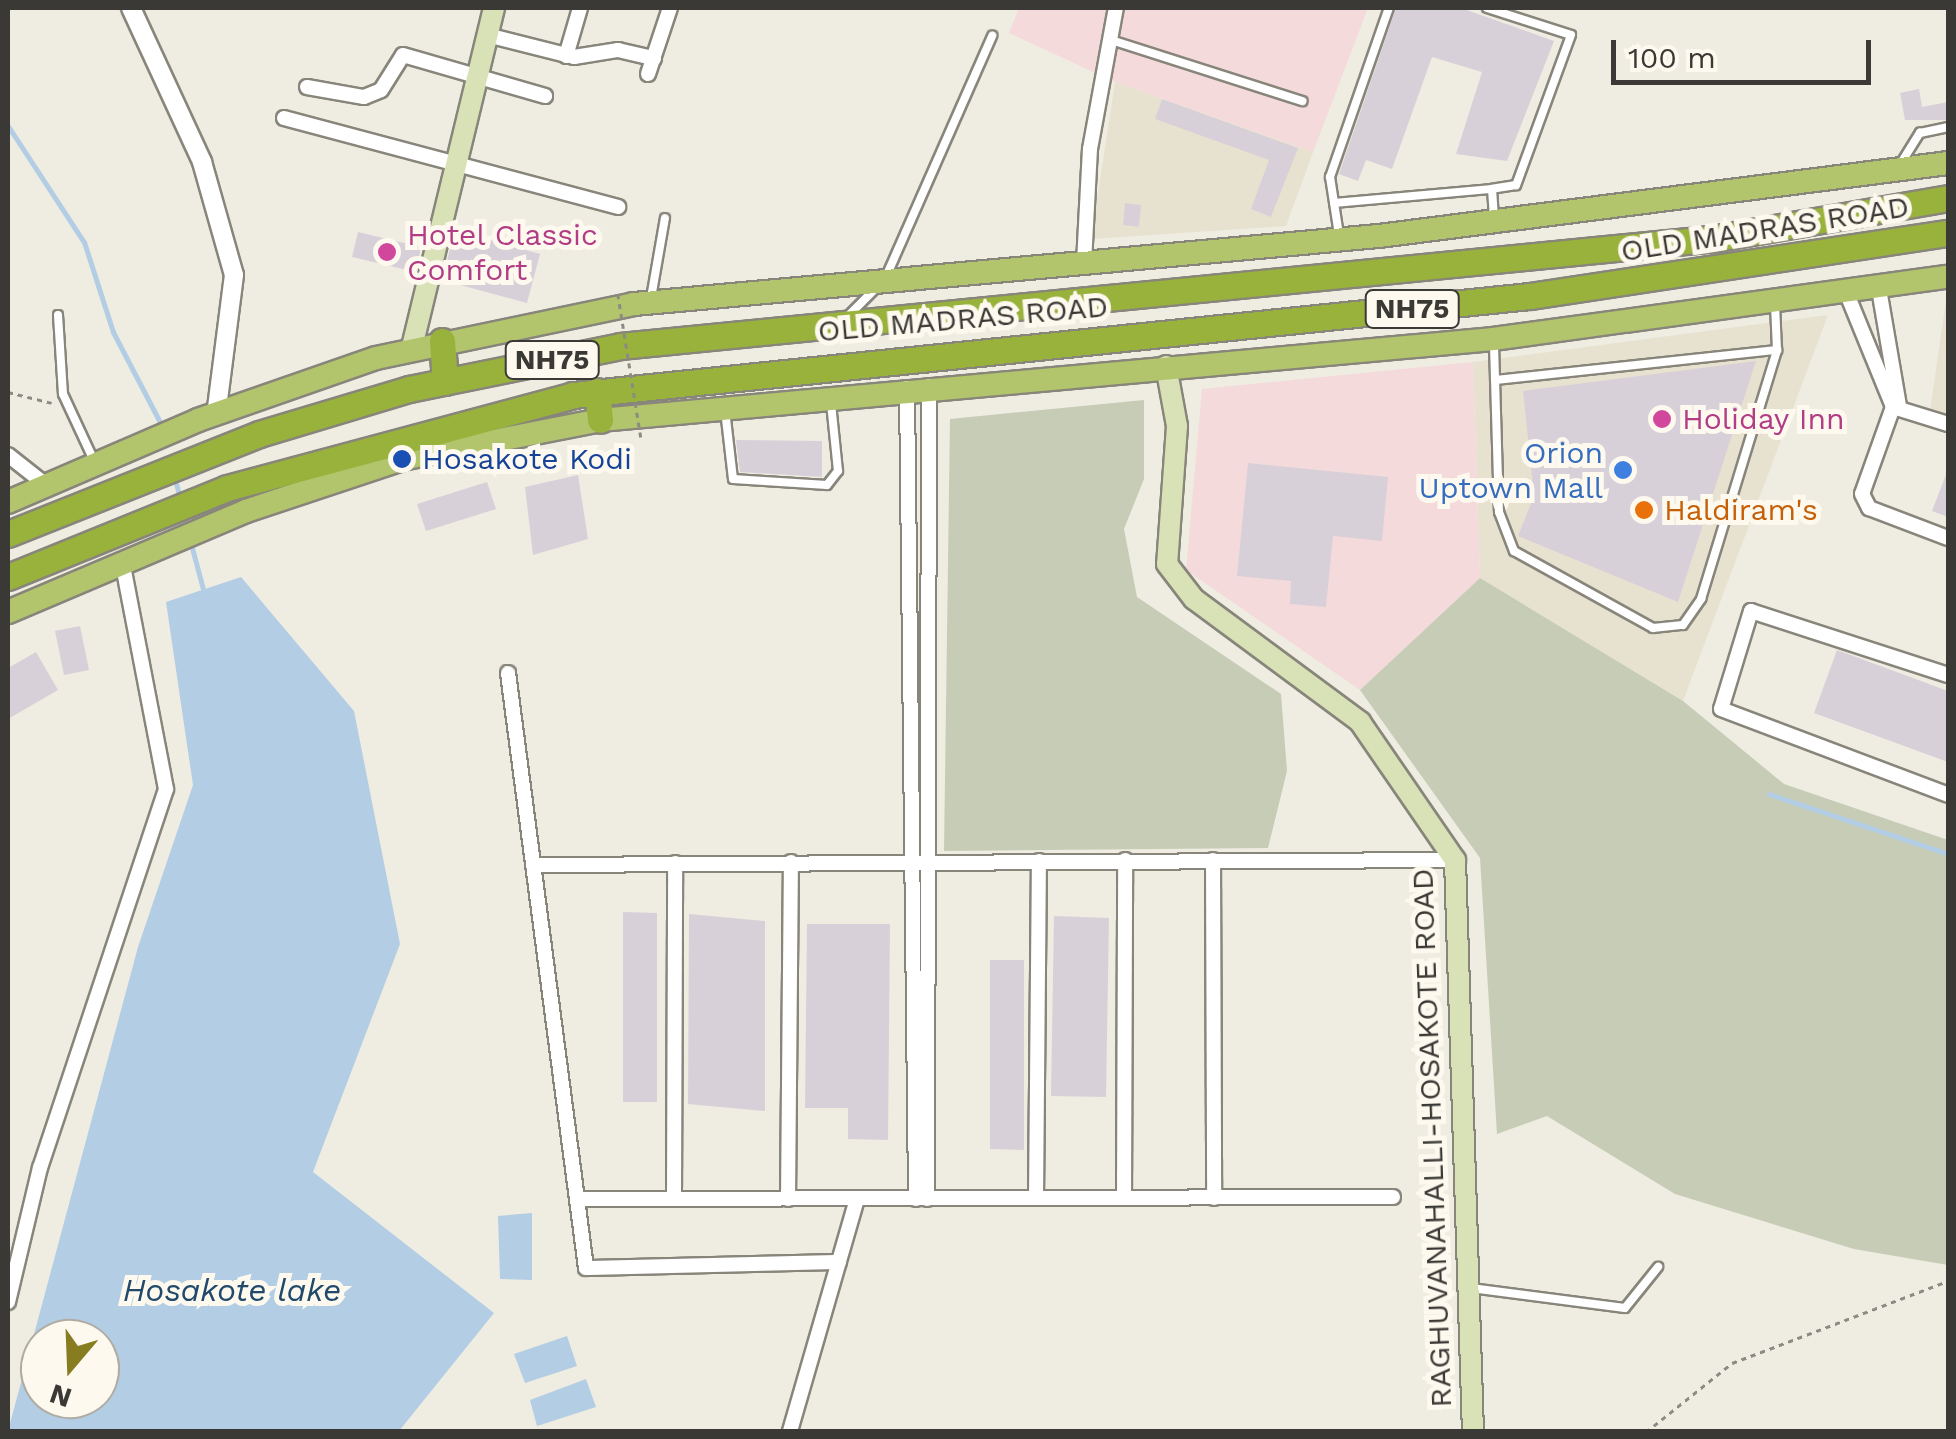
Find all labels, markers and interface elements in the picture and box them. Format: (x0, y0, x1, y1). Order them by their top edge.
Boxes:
scale bar (1616, 20, 1876, 82)
text: 100 m (1628, 40, 1716, 75)
street label: OLD MADRAS ROAD (1618, 188, 1912, 270)
place label: Hotel Classic Comfort (407, 217, 599, 288)
marker: Hotel Classic Comfort (376, 241, 398, 263)
road number: NH75 (1364, 286, 1460, 332)
street label: OLD MADRAS ROAD (816, 288, 1110, 350)
road number: NH75 (504, 337, 600, 383)
place label: Holiday Inn (1682, 401, 1845, 437)
marker: Holiday Inn (1651, 408, 1673, 430)
place label: Orion Uptown Mall (1419, 435, 1603, 506)
place label: Hosakote Kodi (422, 441, 632, 477)
marker: Hosakote Kodi (391, 448, 413, 470)
marker: Orion Uptown Mall (1612, 459, 1634, 481)
place label: Haldiram's (1664, 492, 1818, 528)
marker: Haldiram's (1633, 499, 1655, 521)
street label: RAGHUVANAHALLI-HOSAKOTE ROAD (1405, 868, 1459, 1408)
water label: Hosakote lake (123, 1271, 341, 1309)
north arrow (20, 1319, 120, 1419)
text: N (46, 1377, 76, 1415)

